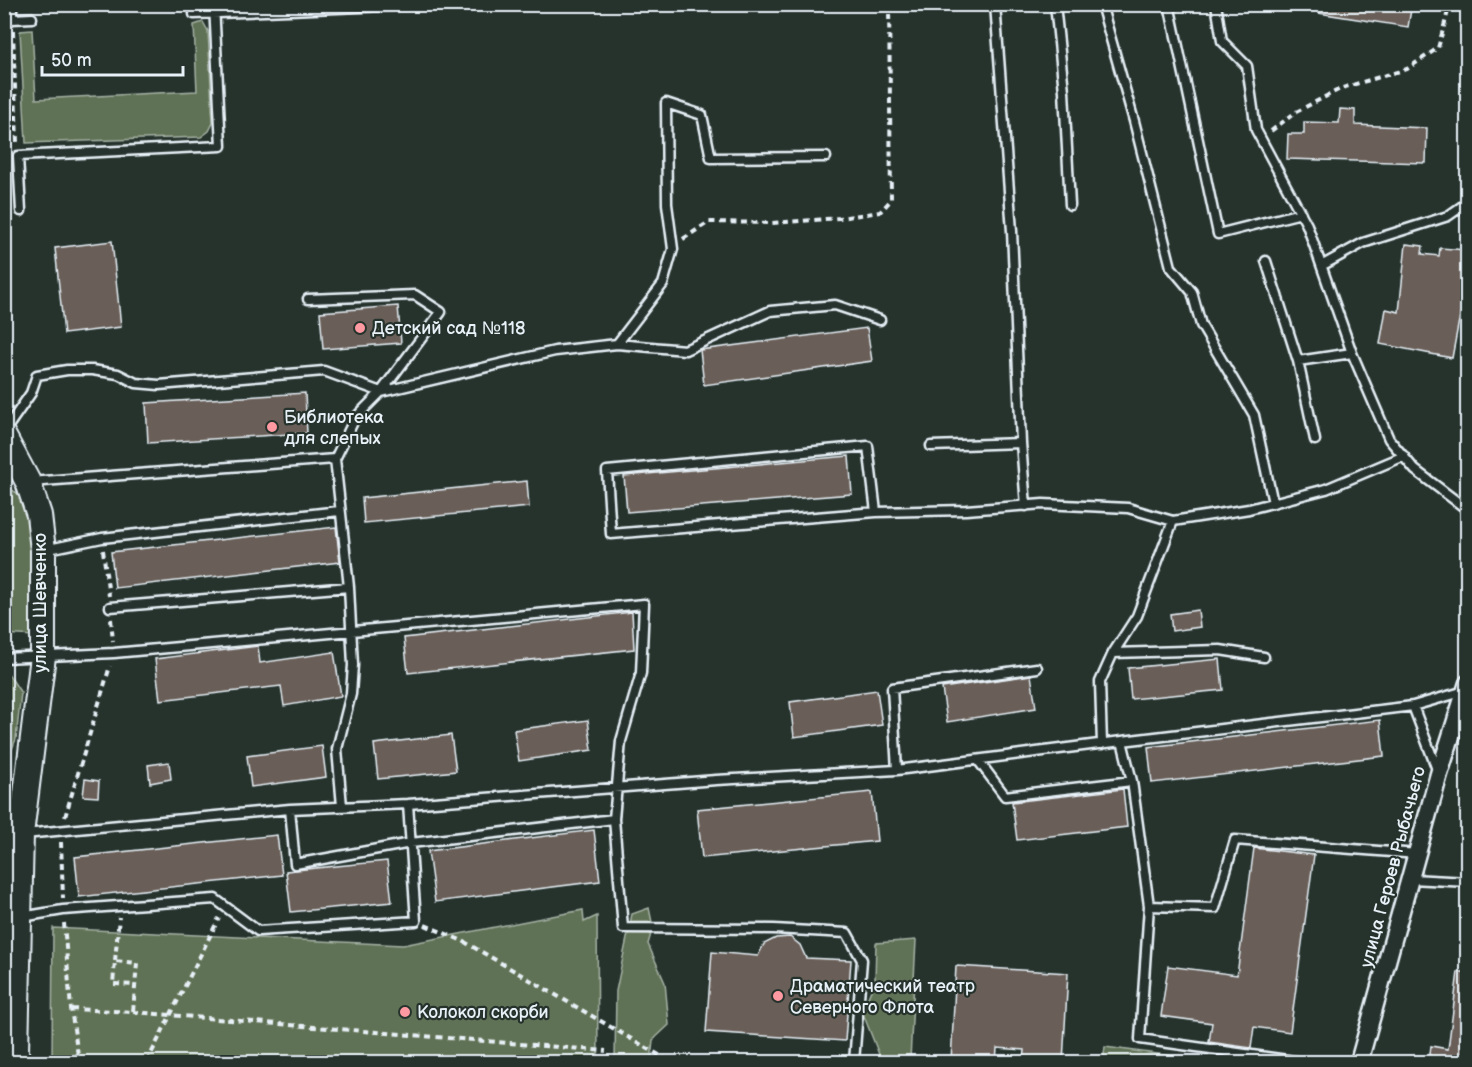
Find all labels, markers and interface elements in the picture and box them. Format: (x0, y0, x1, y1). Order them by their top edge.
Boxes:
scale bar (42, 39, 183, 77)
text: 50 m (51, 50, 92, 71)
place label: Детский сад №118 (372, 318, 525, 339)
marker: Детский сад №118 (353, 321, 367, 335)
place label: Библиотека для слепых (284, 407, 384, 449)
marker: Библиотека для слепых (265, 420, 279, 434)
street label: улица Шевченко (30, 533, 51, 673)
street label: улица Героев Рыбачьего (1356, 764, 1430, 970)
place label: Драматический театр Северного Флота (790, 976, 975, 1018)
marker: Драматический театр Северного Флота (771, 989, 785, 1003)
place label: Колокол скорби (417, 1002, 549, 1023)
marker: Колокол скорби (398, 1005, 412, 1019)

